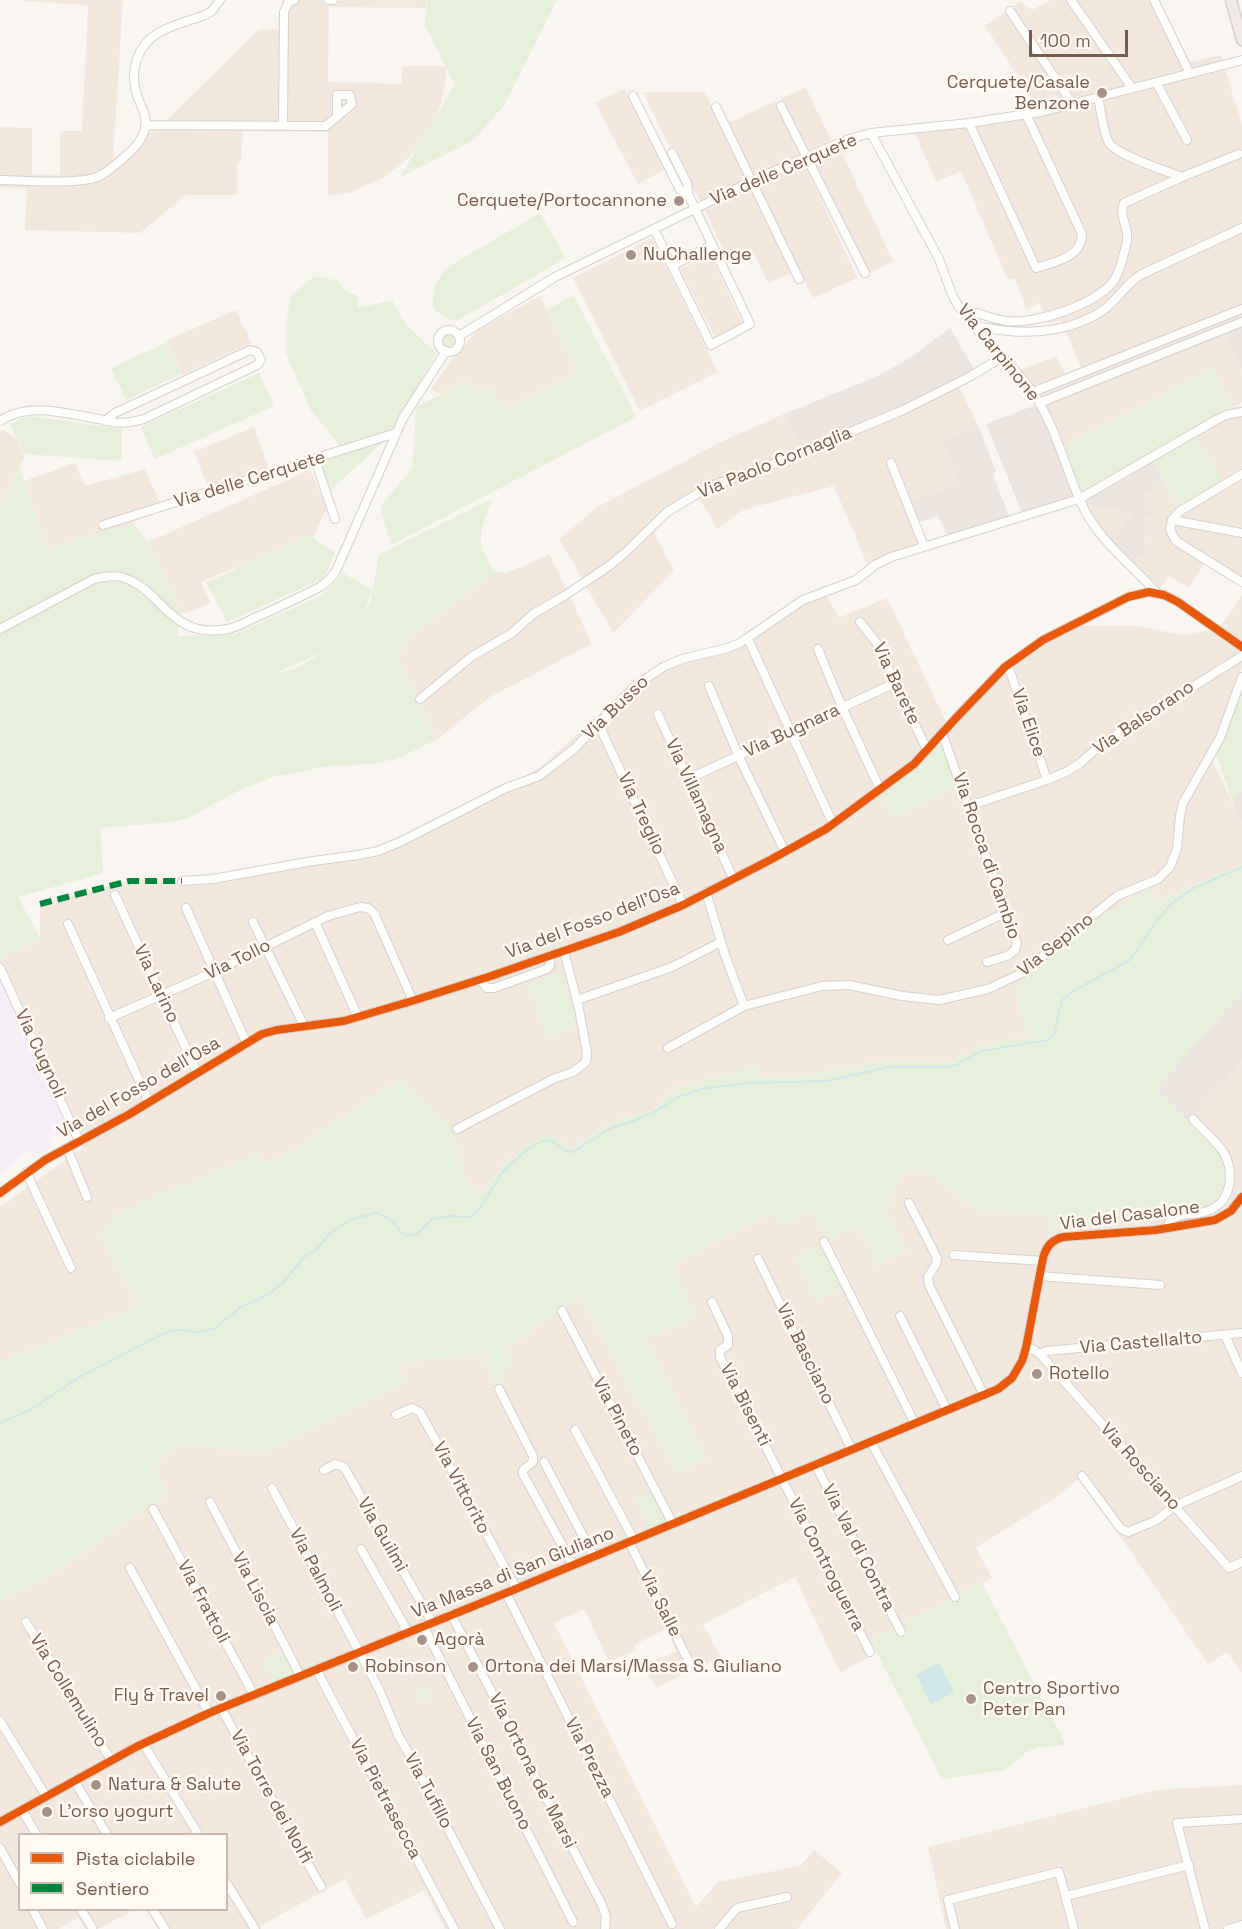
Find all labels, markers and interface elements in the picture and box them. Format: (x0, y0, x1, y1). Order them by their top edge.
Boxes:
scale bar (1032, 18, 1131, 56)
text: 100 m (1040, 29, 1091, 52)
place label: Cerquete/Casale Benzone (947, 72, 1090, 115)
marker: Cerquete/Casale Benzone (1095, 86, 1109, 100)
street label: Via delle Cerquete (707, 129, 861, 211)
place label: Cerquete/Portocannone (457, 190, 667, 212)
marker: Cerquete/Portocannone (672, 194, 686, 208)
place label: NuChallenge (643, 244, 752, 266)
marker: NuChallenge (624, 248, 638, 262)
street label: Via Carpinone (952, 300, 1044, 406)
street label: Via Paolo Cornaglia (695, 422, 855, 504)
street label: Via delle Cerquete (172, 447, 328, 513)
street label: Via Barete (868, 639, 924, 729)
street label: Via Busso (578, 671, 654, 745)
street label: Via Balsorano (1090, 676, 1198, 760)
street label: Via Elice (1006, 686, 1050, 760)
street label: Via Bugnara (741, 699, 843, 763)
street label: Via Villamagna (660, 735, 732, 857)
street label: Via Treglio (613, 769, 669, 859)
street label: Via Rocca di Cambio (947, 770, 1025, 942)
street label: Via del Fosso dell'Osa (503, 878, 683, 964)
street label: Via Sepino (1014, 909, 1098, 981)
street label: Via Tollo (202, 935, 274, 985)
street label: Via Larino (128, 941, 184, 1027)
street label: Via Cugnoli (10, 1006, 70, 1102)
street label: Via del Fosso dell'Osa (54, 1033, 224, 1143)
street label: Via del Casalone (1059, 1197, 1201, 1235)
street label: Via Basciano (771, 1300, 839, 1408)
street label: Via Castellalto (1079, 1327, 1203, 1359)
street label: Via Bisenti (715, 1360, 775, 1450)
place label: Rotello (1049, 1363, 1110, 1385)
marker: Rotello (1030, 1367, 1044, 1381)
street label: Via Pineto (587, 1374, 647, 1460)
street label: Via Rosciano (1095, 1419, 1185, 1515)
street label: Via Vittorito (428, 1438, 494, 1538)
street label: Via Val di Contra (817, 1481, 899, 1615)
street label: Via Guilmi (352, 1494, 412, 1576)
street label: Via Controguerra (783, 1495, 869, 1635)
street label: Via Massa di San Giuliano (409, 1522, 617, 1624)
street label: Via Palmoli (284, 1525, 346, 1615)
street label: Via Liscia (227, 1549, 283, 1629)
street label: Via Frattoli (172, 1557, 234, 1647)
street label: Via Salle (634, 1567, 686, 1641)
place label: Agorà (434, 1629, 485, 1651)
street label: Via Collemulino (24, 1630, 112, 1752)
marker: Agorà (415, 1633, 429, 1647)
place label: Robinson (365, 1656, 446, 1678)
place label: Ortona dei Marsi/Massa S. Giuliano (485, 1656, 782, 1678)
marker: Robinson (346, 1660, 360, 1674)
marker: Ortona dei Marsi/Massa S. Giuliano (466, 1660, 480, 1674)
place label: Centro Sportivo Peter Pan (983, 1678, 1120, 1720)
place label: Fly & Travel (114, 1685, 209, 1707)
marker: Fly & Travel (214, 1689, 228, 1703)
street label: Via Ortona de' Marsi (483, 1690, 581, 1852)
marker: Centro Sportivo Peter Pan (964, 1692, 978, 1706)
street label: Via San Buono (460, 1714, 536, 1834)
street label: Via Prezza (560, 1714, 618, 1802)
street label: Via Torre dei Nolfi (225, 1726, 317, 1868)
street label: Via Pietrasecca (344, 1735, 426, 1863)
street label: Via Tufillo (399, 1749, 457, 1833)
place label: Natura & Salute (108, 1774, 241, 1796)
marker: Natura & Salute (89, 1778, 103, 1792)
place label: L'orso yogurt (59, 1801, 174, 1823)
marker: L'orso yogurt (40, 1805, 54, 1819)
legend (18, 1833, 228, 1911)
text: Pista ciclabile (76, 1847, 195, 1870)
text: Sentiero (76, 1877, 149, 1900)

